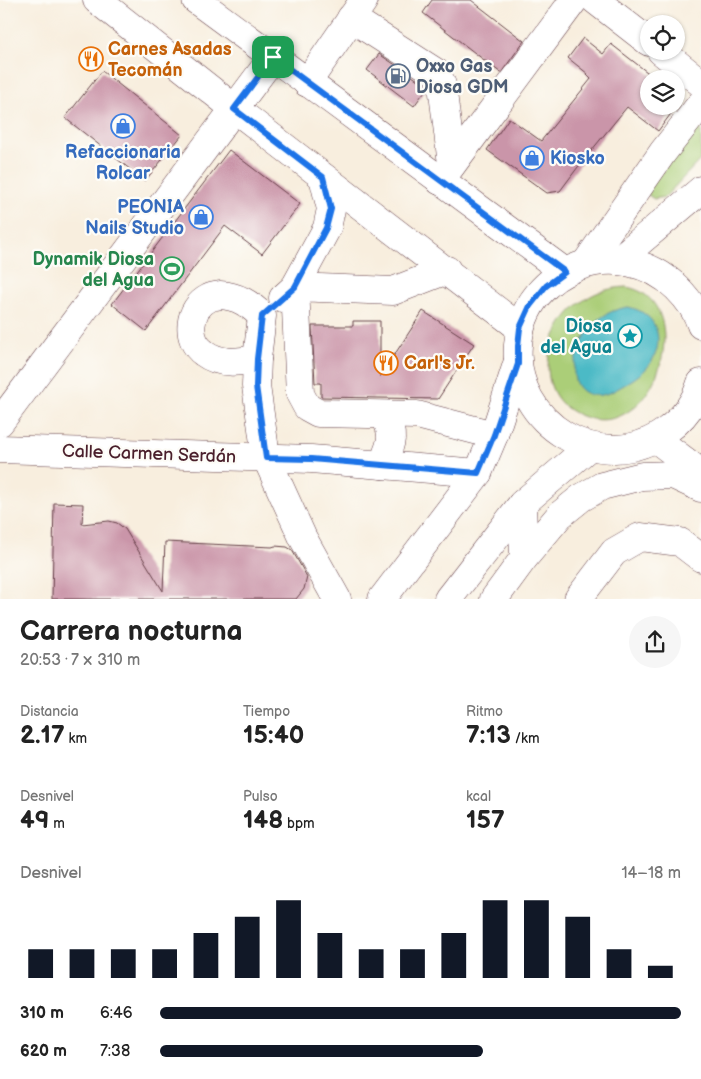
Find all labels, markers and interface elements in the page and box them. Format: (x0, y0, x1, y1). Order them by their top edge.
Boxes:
map controls (640, 15, 685, 115)
button: locate (640, 15, 685, 60)
pin (252, 36, 294, 78)
place label: Carnes Asadas Tecomán (108, 39, 232, 81)
icon: arrive (259, 43, 287, 71)
restaurant icon: Carnes Asadas Tecomán (78, 46, 104, 72)
place label: Oxxo Gas Diosa GDM (416, 56, 509, 98)
fuel station icon: Oxxo Gas Diosa GDM (385, 63, 411, 89)
button: layers (640, 70, 685, 115)
shop icon: Refaccionaria Rolcar (110, 113, 136, 139)
place label: Refaccionaria Rolcar (65, 142, 181, 184)
shop icon: Kiosko (519, 145, 545, 171)
place label: Kiosko (550, 148, 605, 169)
place label: PEONIA Nails Studio (85, 197, 185, 239)
shop icon: PEONIA Nails Studio (188, 204, 214, 230)
place label: Dynamik Diosa del Agua (32, 249, 154, 291)
sports icon: Dynamik Diosa del Agua (159, 256, 185, 282)
place label: Diosa del Agua (540, 316, 612, 358)
place icon: Diosa del Agua (617, 323, 643, 349)
restaurant icon: Carl's Jr. (373, 350, 399, 376)
place label: Carl's Jr. (404, 353, 475, 374)
street label: Calle Carmen Serdán (61, 440, 237, 468)
text: Carrera nocturna (20, 615, 243, 648)
button: share (629, 616, 681, 668)
text: 20:53 · 7 × 310 m (20, 651, 140, 670)
text: Distancia (20, 703, 79, 720)
text: Tiempo (243, 703, 290, 720)
text: Ritmo (466, 703, 503, 720)
text: 2.17 (20, 720, 65, 751)
text: 15:40 (243, 720, 304, 751)
text: 7:13 (466, 720, 511, 751)
text: km (65, 730, 87, 747)
text: /km (511, 730, 539, 747)
text: Desnivel (20, 788, 74, 805)
text: Pulso (243, 788, 278, 805)
text: kcal (466, 788, 491, 805)
text: 49 (20, 805, 49, 836)
text: 148 (243, 805, 283, 836)
text: 157 (466, 805, 505, 836)
text: m (49, 815, 65, 832)
text: bpm (283, 815, 315, 832)
text: Desnivel (20, 864, 82, 883)
text: 14–18 m (621, 864, 681, 883)
text: 310 m (20, 1004, 64, 1023)
text: 6:46 (100, 1004, 133, 1023)
text: 620 m (20, 1042, 67, 1061)
text: 7:38 (100, 1042, 130, 1061)

